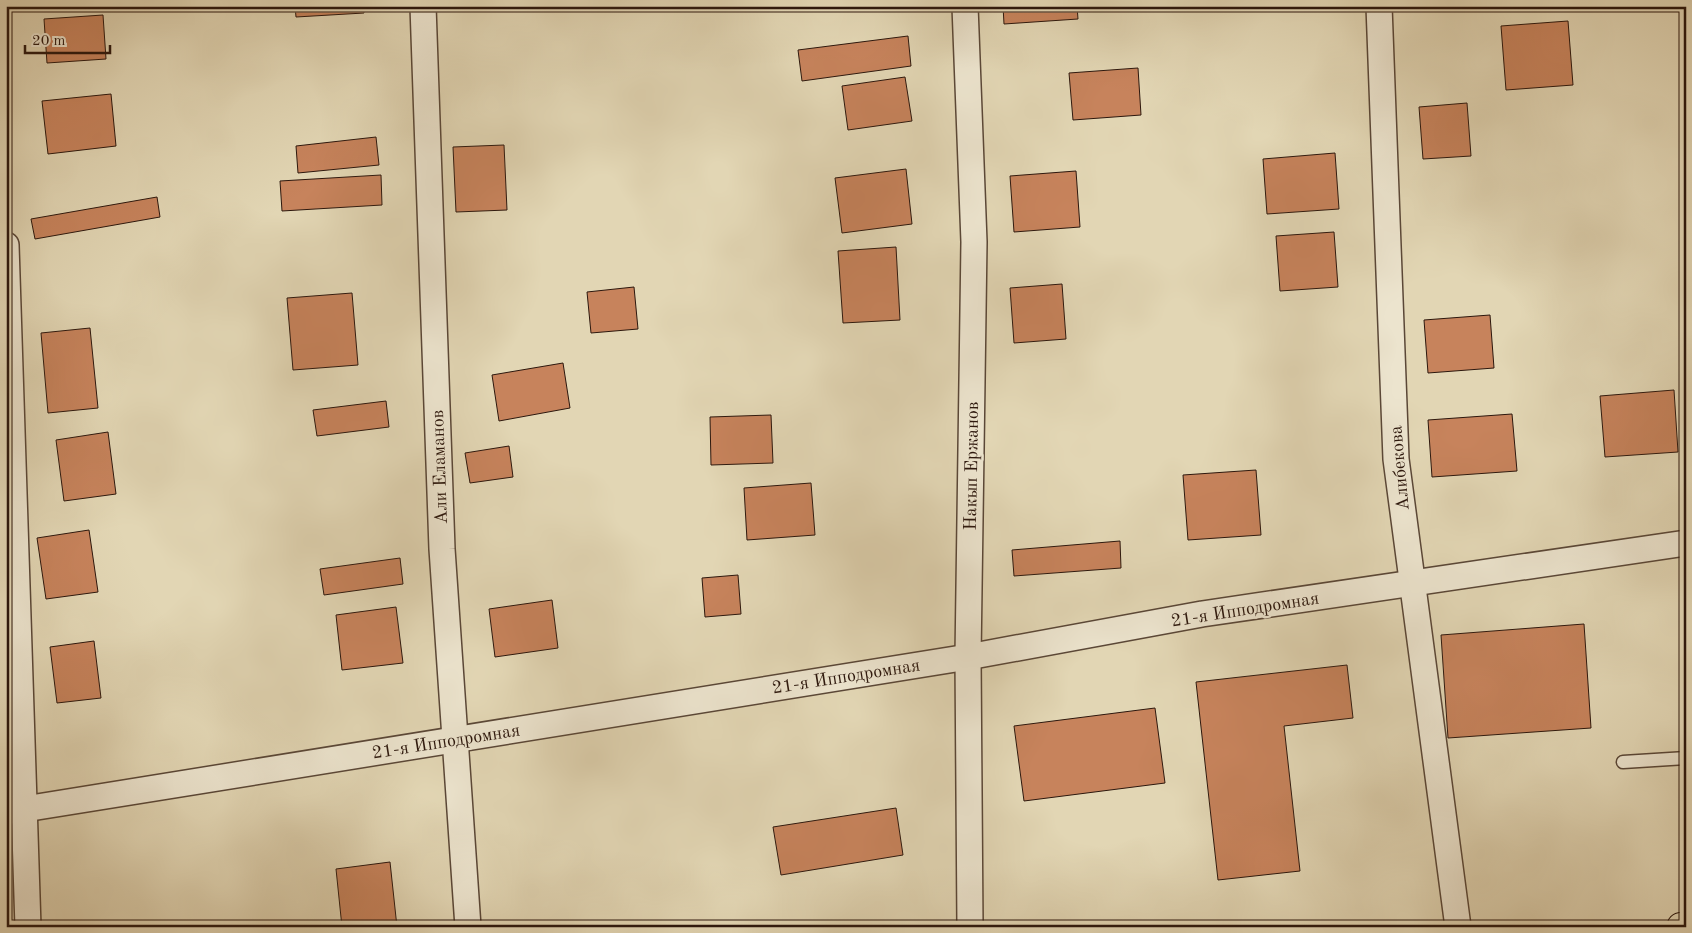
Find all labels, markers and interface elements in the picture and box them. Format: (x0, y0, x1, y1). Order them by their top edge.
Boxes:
scale bar (25, 22, 110, 54)
text: 20 m (32, 34, 66, 49)
street label: Накып Ержанов (962, 401, 982, 531)
street label: Али Еламанов (429, 409, 451, 525)
street label: Алибекова (1387, 425, 1413, 511)
street label: 21-я Ипподромная (1170, 589, 1320, 631)
street label: 21-я Ипподромная (771, 656, 921, 698)
street label: 21-я Ипподромная (371, 721, 521, 763)

